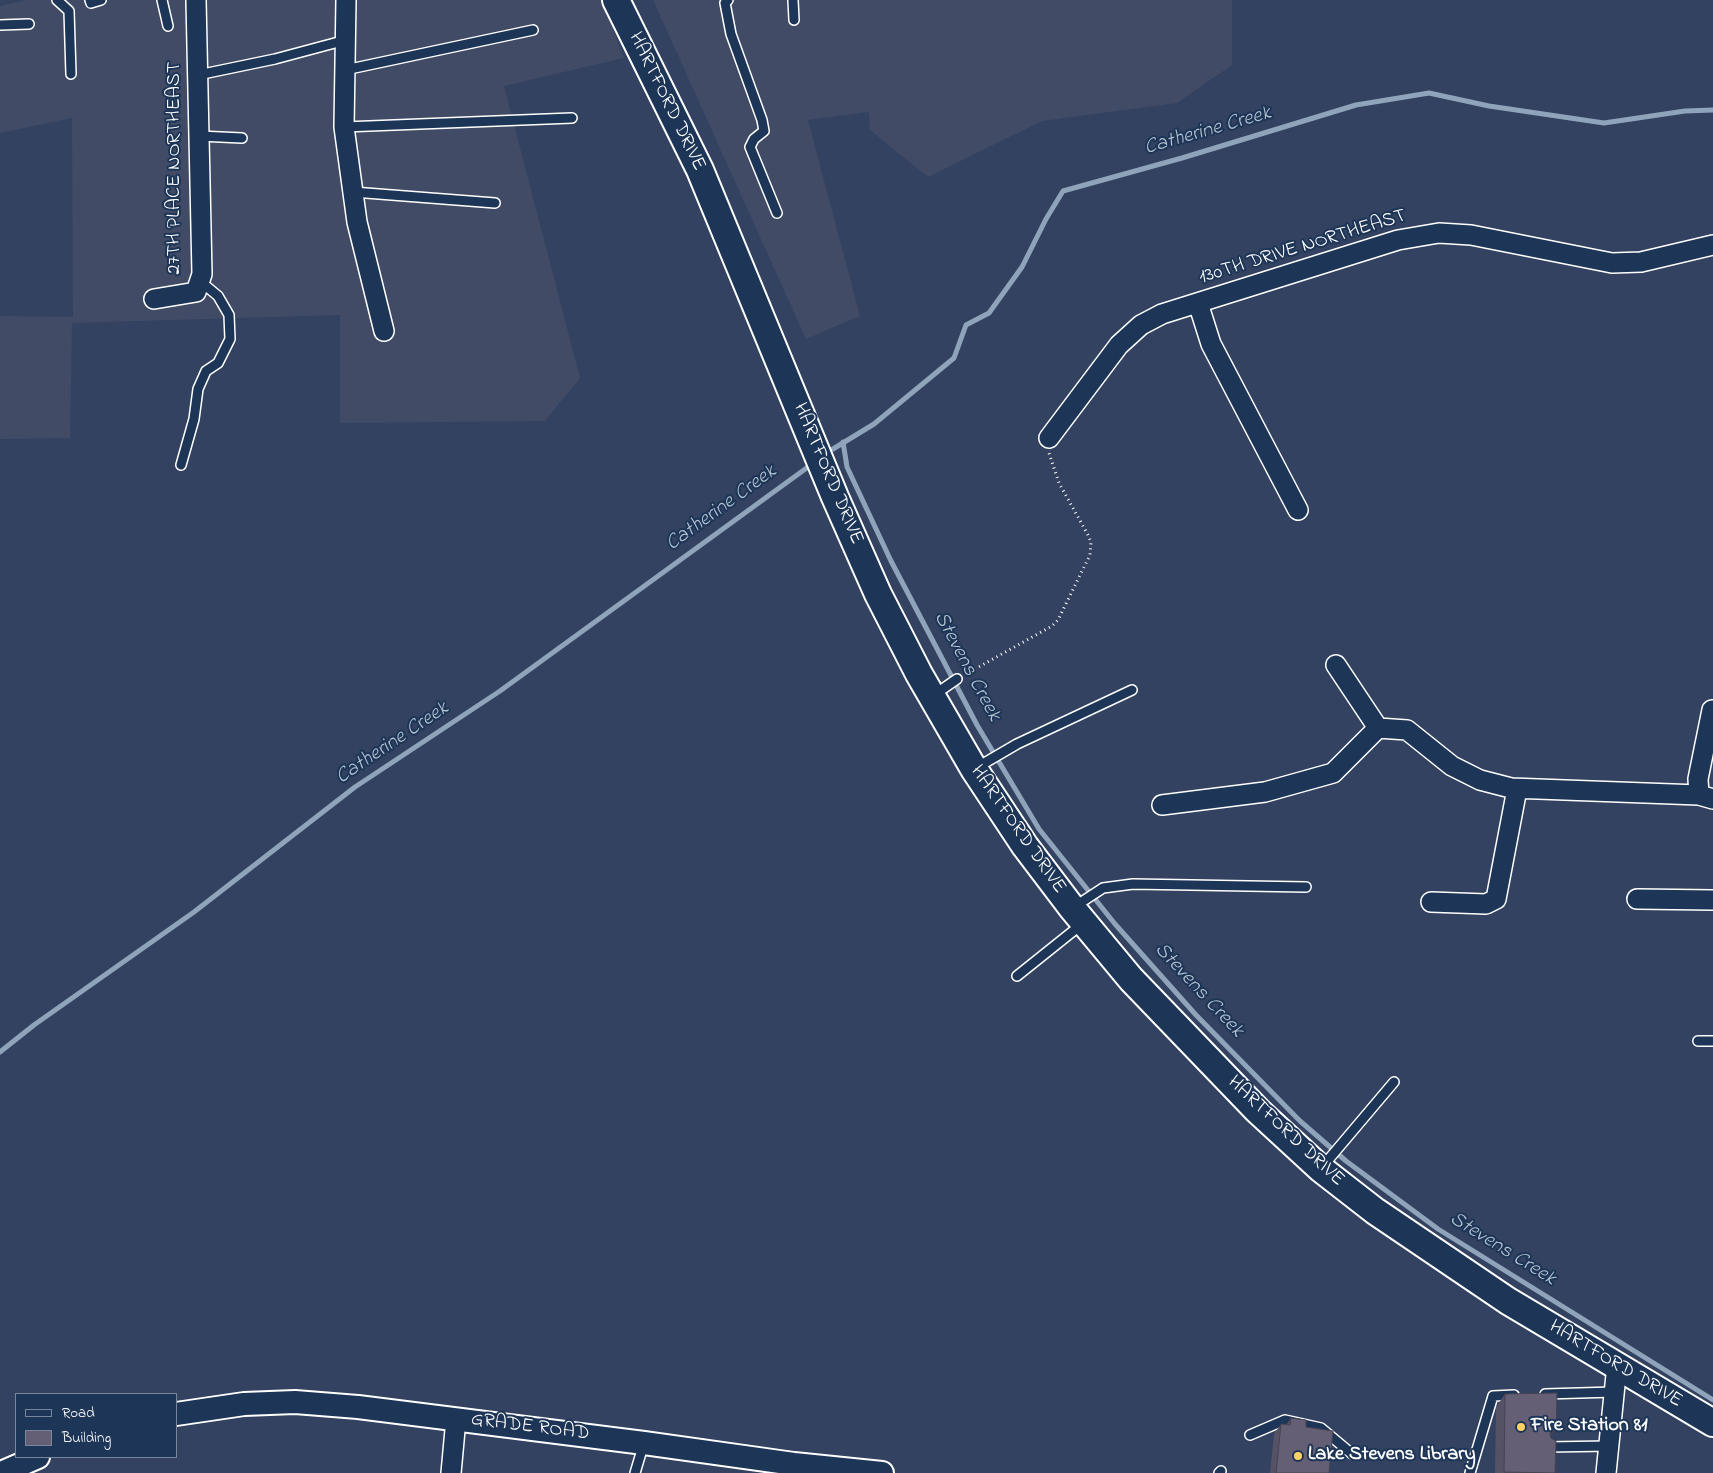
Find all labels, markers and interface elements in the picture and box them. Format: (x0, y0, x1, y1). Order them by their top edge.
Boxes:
street label: HARTFORD DRIVE (622, 29, 710, 175)
street label: 27TH PLACE NORTHEAST (164, 62, 188, 274)
water label: Catherine Creek (1142, 102, 1274, 162)
street label: 130TH DRIVE NORTHEAST (1196, 205, 1410, 291)
street label: HARTFORD DRIVE (786, 400, 868, 548)
water label: Catherine Creek (662, 460, 782, 558)
water label: Stevens Creek (927, 608, 1005, 726)
water label: Catherine Creek (332, 697, 454, 791)
street label: HARTFORD DRIVE (964, 761, 1070, 899)
water label: Stevens Creek (1148, 938, 1248, 1044)
street label: HARTFORD DRIVE (1222, 1072, 1348, 1192)
water label: Stevens Creek (1444, 1207, 1560, 1293)
street label: HARTFORD DRIVE (1544, 1316, 1686, 1414)
legend (15, 1393, 178, 1458)
text: Road (62, 1402, 95, 1424)
street label: GRADE ROAD (469, 1409, 591, 1447)
place label: Fire Station 81 (1531, 1415, 1648, 1439)
marker: Fire Station 81 (1515, 1421, 1527, 1433)
text: Building (62, 1427, 111, 1449)
place label: Lake Stevens Library (1308, 1444, 1476, 1468)
marker: Lake Stevens Library (1292, 1450, 1304, 1462)

